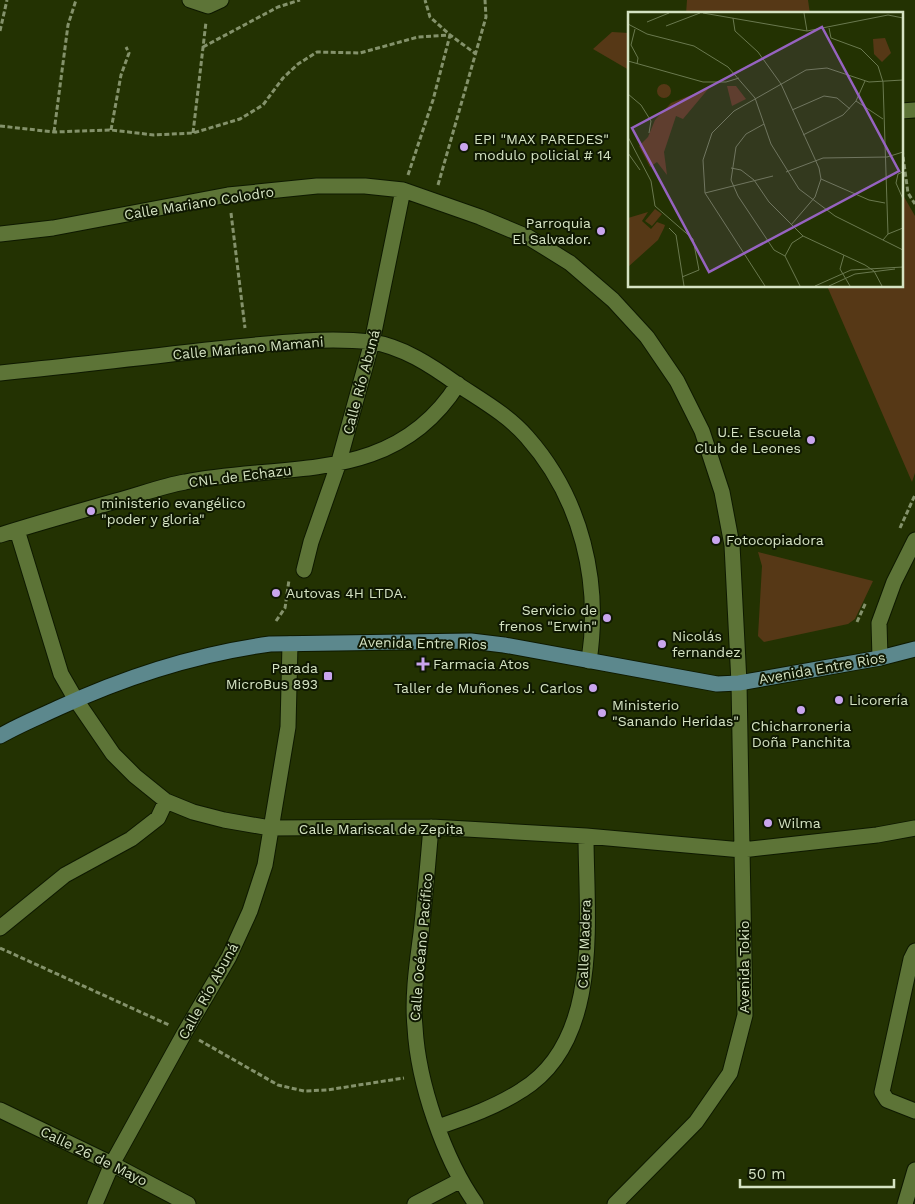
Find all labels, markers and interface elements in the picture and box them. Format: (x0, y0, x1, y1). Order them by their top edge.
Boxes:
inset map (628, 12, 902, 288)
place label: EPI "MAX PAREDES" modulo policial # 14 (474, 131, 611, 163)
marker: EPI "MAX PAREDES" modulo policial # 14 (458, 141, 470, 153)
street label: Calle Mariano Colodro (123, 183, 275, 223)
place label: Parroquia El Salvador. (512, 215, 591, 247)
marker: Parroquia El Salvador. (595, 225, 607, 237)
street label: Calle Río Abuná (339, 328, 383, 436)
street label: Calle Mariano Mamani (172, 333, 324, 363)
place label: U.E. Escuela Club de Leones (695, 424, 801, 456)
marker: U.E. Escuela Club de Leones (805, 434, 817, 446)
street label: CNL de Echazu (188, 462, 292, 490)
place label: ministerio evangélico "poder y gloria" (101, 495, 246, 527)
marker: ministerio evangélico "poder y gloria" (85, 505, 97, 517)
place label: Fotocopiadora (726, 532, 824, 548)
marker: Fotocopiadora (710, 534, 722, 546)
place label: Autovas 4H LTDA. (286, 585, 407, 601)
marker: Autovas 4H LTDA. (270, 587, 282, 599)
place label: Servicio de frenos "Erwin" (499, 602, 597, 634)
marker: Servicio de frenos "Erwin" (601, 612, 613, 624)
place label: Nicolás fernandez (672, 628, 741, 660)
street label: Avenida Entre Rios (359, 634, 487, 652)
marker: Nicolás fernandez (656, 638, 668, 650)
street label: Avenida Entre Rios (758, 649, 886, 687)
place label: Farmacia Atos (433, 656, 530, 672)
marker: Farmacia Atos (417, 658, 429, 670)
place label: Parada MicroBus 893 (226, 660, 318, 692)
marker: Parada MicroBus 893 (322, 670, 334, 682)
place label: Taller de Muñones J. Carlos (394, 680, 583, 696)
marker: Taller de Muñones J. Carlos (587, 682, 599, 694)
place label: Licorería (849, 692, 908, 708)
marker: Licorería (833, 694, 845, 706)
place label: Ministerio "Sanando Heridas" (612, 697, 739, 729)
marker: Chicharroneria Doña Panchita (795, 704, 807, 716)
marker: Ministerio "Sanando Heridas" (596, 707, 608, 719)
place label: Chicharroneria Doña Panchita (751, 718, 851, 750)
place label: Wilma (778, 815, 821, 831)
marker: Wilma (762, 817, 774, 829)
street label: Calle Mariscal de Zepita (299, 821, 463, 837)
street label: Calle Océano Pacífico (407, 872, 435, 1022)
street label: Calle Madera (574, 899, 594, 989)
street label: Avenida Tokio (736, 921, 752, 1013)
street label: Calle Río Abuná (175, 940, 241, 1042)
street label: Calle 26 de Mayo (38, 1123, 150, 1189)
scale bar (740, 1156, 894, 1188)
text: 50 m (748, 1165, 785, 1183)

